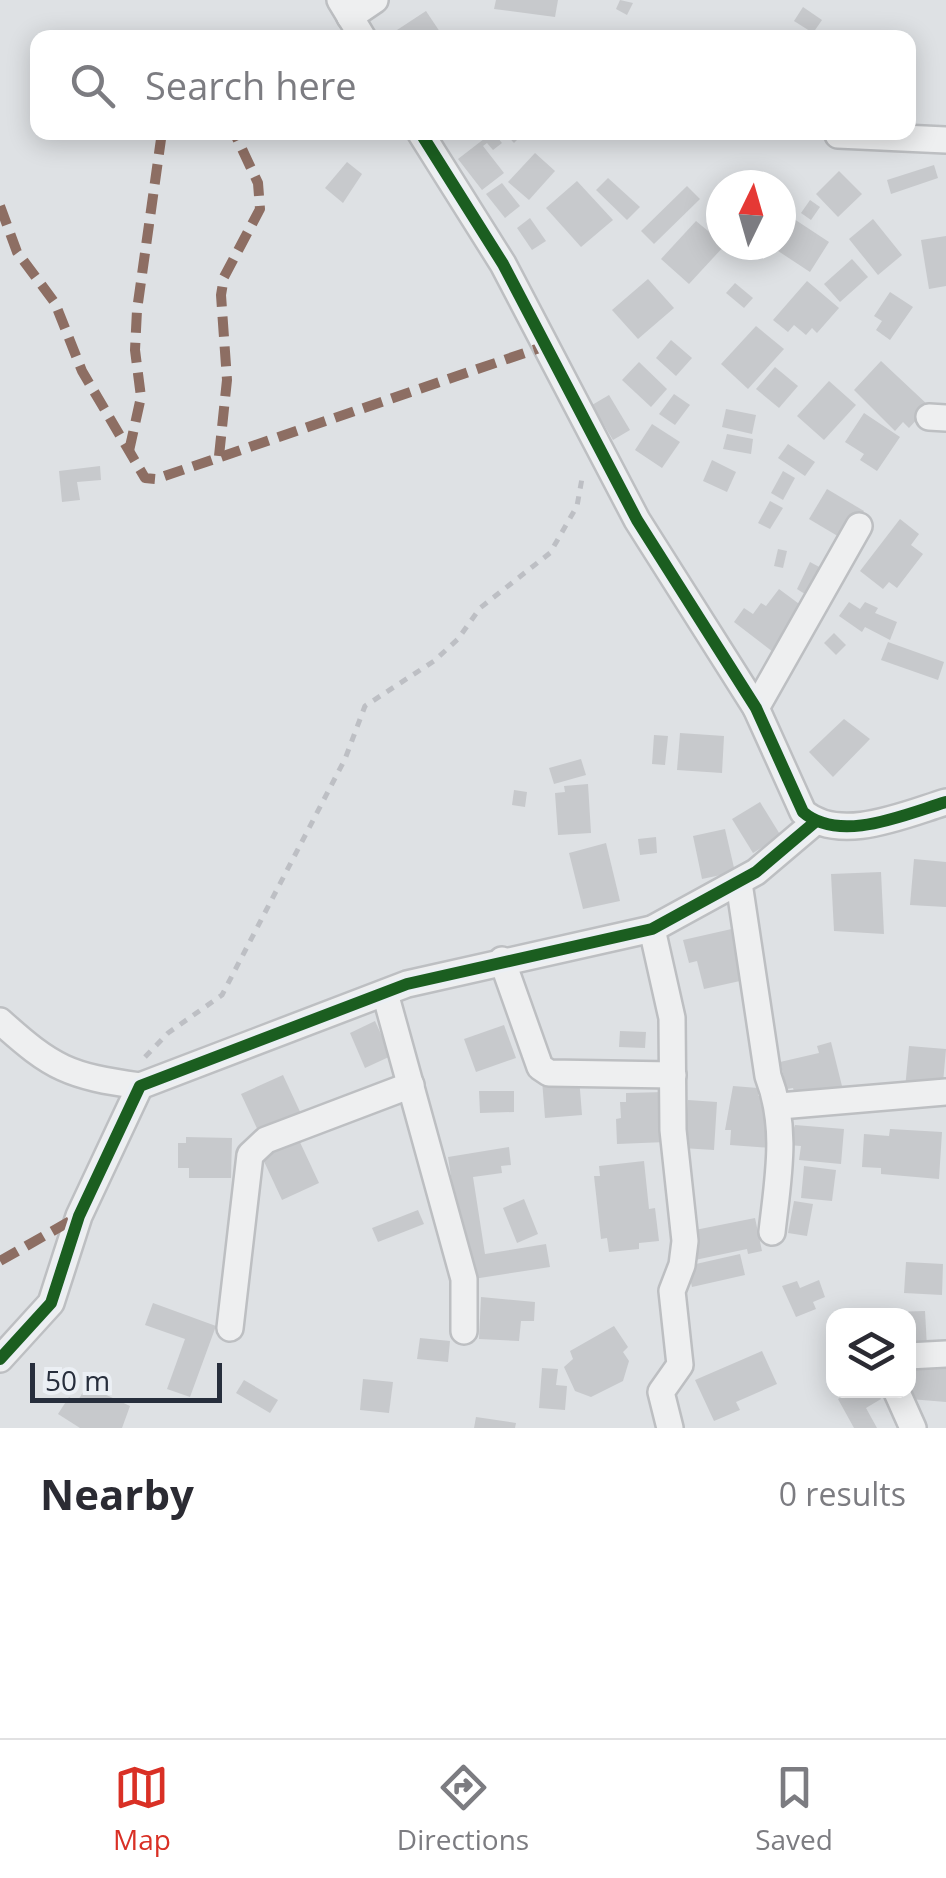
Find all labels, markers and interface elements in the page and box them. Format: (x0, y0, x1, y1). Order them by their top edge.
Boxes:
search box (30, 30, 916, 140)
icon: search (65, 58, 120, 113)
text: Search here (145, 59, 357, 111)
north arrow (706, 170, 796, 260)
map controls (826, 1308, 916, 1398)
button: layers (826, 1308, 916, 1398)
scale bar (30, 1358, 222, 1402)
text: 50 m (45, 1361, 110, 1399)
text: Nearby (40, 1465, 194, 1522)
text: 0 results (779, 1472, 906, 1515)
tab: Map (113, 1760, 171, 1858)
tab: Directions (397, 1760, 529, 1858)
tab: Saved (755, 1760, 833, 1858)

